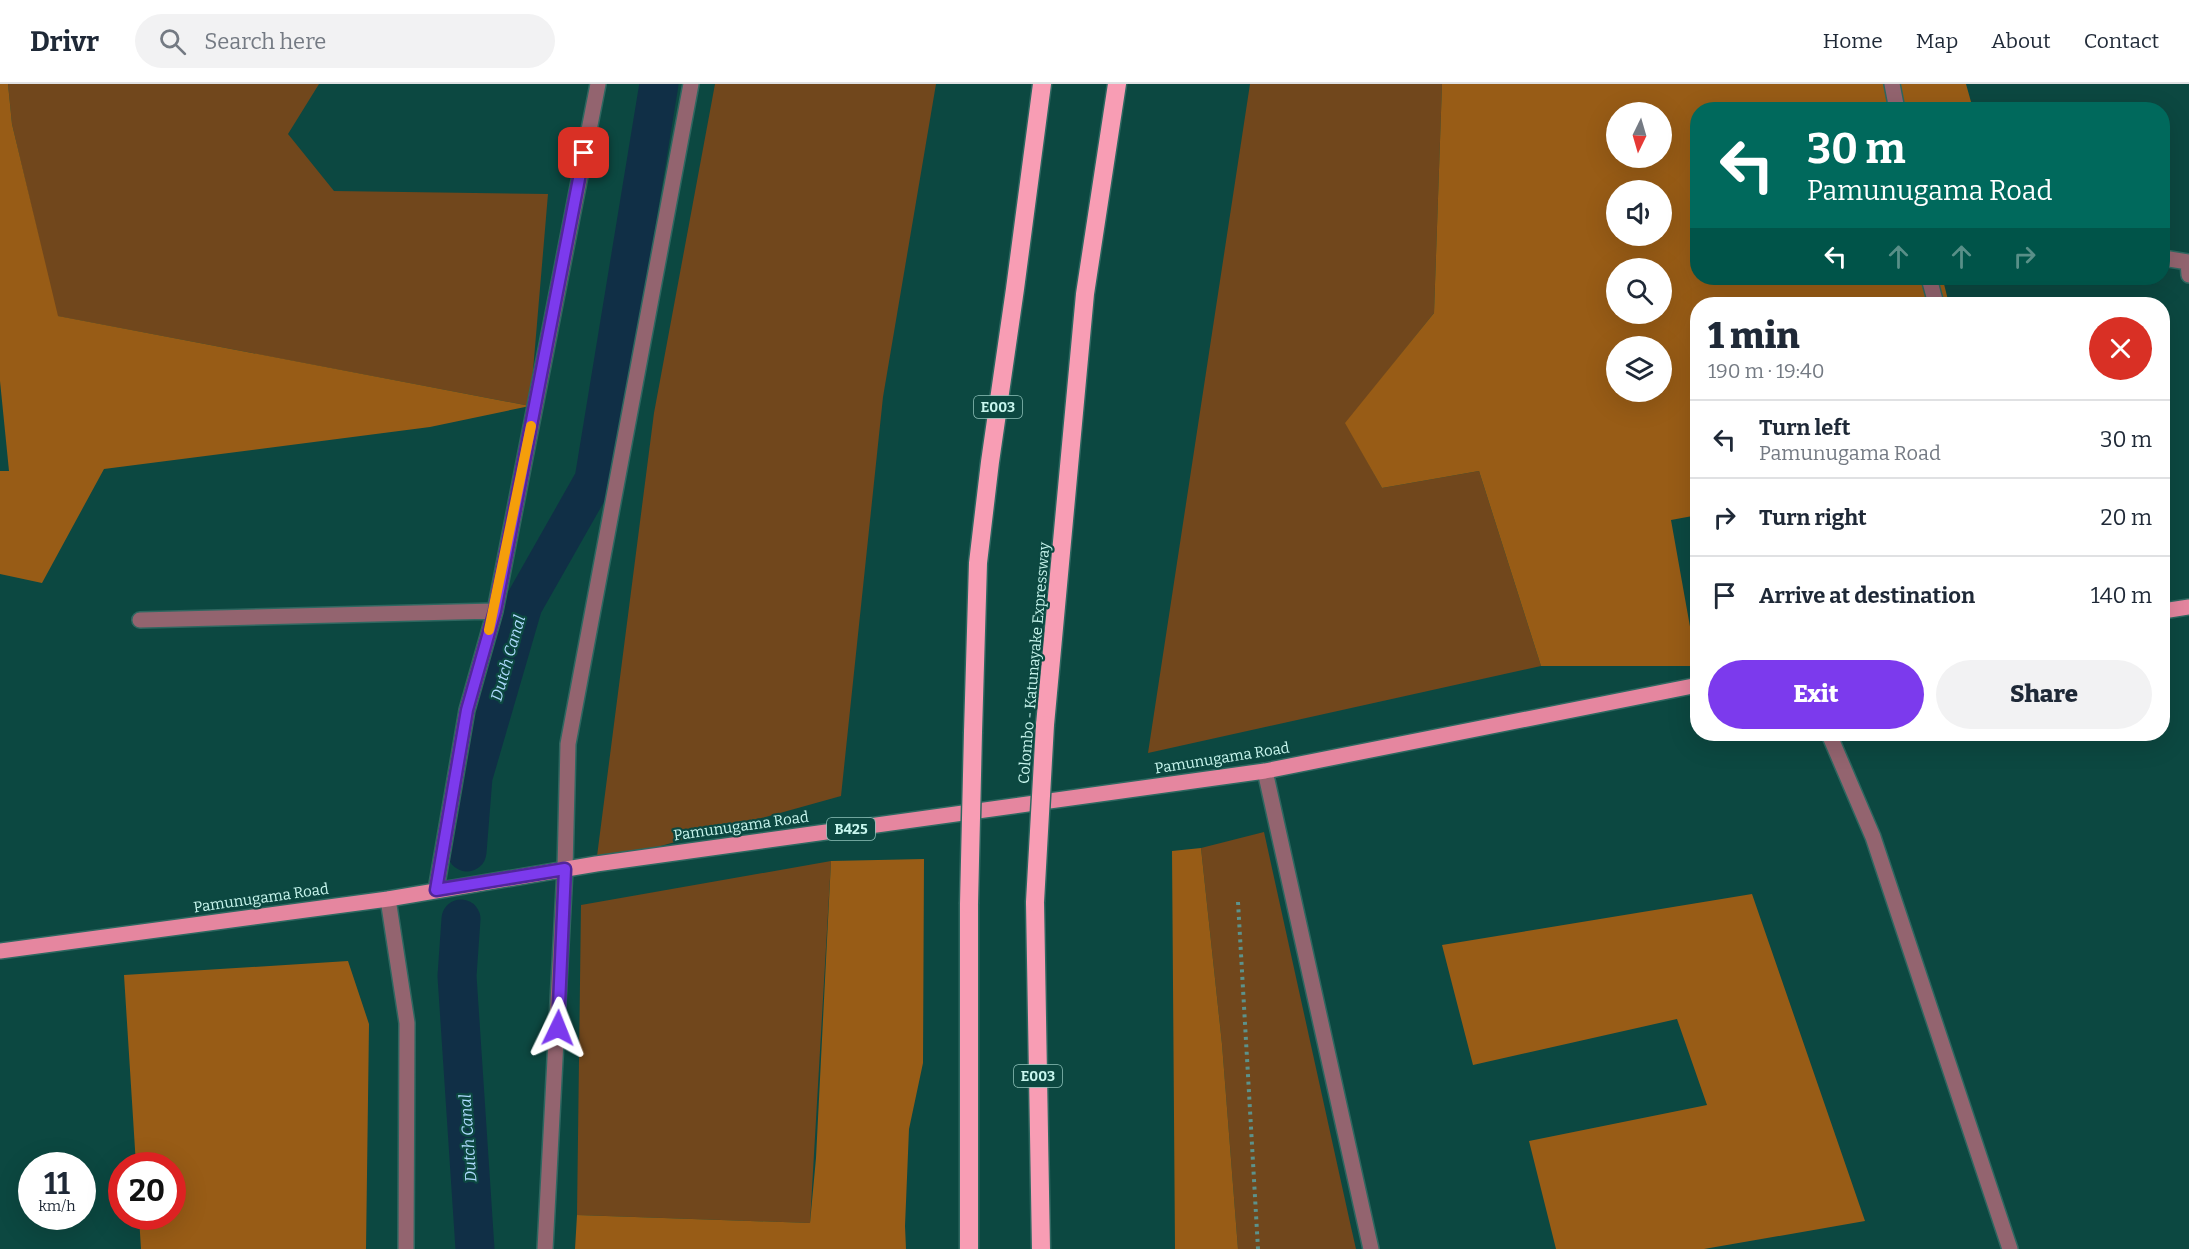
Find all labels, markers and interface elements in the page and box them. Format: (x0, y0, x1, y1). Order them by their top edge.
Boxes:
search box (135, 14, 555, 68)
text: Drivr (30, 25, 99, 58)
icon: search (156, 25, 189, 58)
text: Search here (204, 28, 326, 55)
text: Home (1823, 28, 1883, 54)
text: Map (1916, 28, 1958, 54)
text: About (1991, 28, 2051, 54)
text: Contact (2084, 28, 2159, 54)
north arrow (1606, 102, 1672, 168)
map controls (1606, 102, 1672, 402)
text: 30 m (1807, 124, 1906, 174)
icon: left (1708, 126, 1786, 204)
pin (558, 127, 609, 178)
icon: arrive (567, 136, 600, 169)
text: Pamunugama Road (1807, 175, 2052, 207)
button: sound (1606, 180, 1672, 246)
icon: left (1819, 240, 1852, 273)
icon: ahead (1882, 240, 1915, 273)
icon: ahead (1945, 240, 1978, 273)
icon: right (2008, 240, 2041, 273)
button: search (1606, 258, 1672, 324)
text: 1 min (1708, 314, 1800, 358)
button: close (2089, 317, 2152, 380)
button: layers (1606, 336, 1672, 402)
text: 190 m · 19:40 (1708, 359, 1825, 383)
road number: E003 (974, 396, 1022, 418)
text: Turn left (1759, 414, 1851, 441)
icon: left (1708, 423, 1741, 456)
text: 30 m (2100, 426, 2152, 453)
text: Pamunugama Road (1759, 441, 1941, 465)
icon: right (1708, 501, 1741, 534)
text: Turn right (1759, 504, 1867, 531)
text: 20 m (2101, 504, 2152, 531)
street label: Colombo - Katunayake Expressway (1014, 541, 1054, 785)
icon: arrive (1708, 579, 1741, 612)
text: Arrive at destination (1759, 582, 1975, 609)
text: 140 m (2091, 582, 2152, 609)
water label: Dutch Canal (487, 613, 529, 703)
button: Exit (1708, 660, 1924, 729)
button: Share (1936, 660, 2152, 729)
street label: Pamunugama Road (1153, 738, 1291, 778)
street label: Pamunugama Road (672, 808, 810, 844)
road number: B425 (827, 818, 875, 840)
street label: Pamunugama Road (192, 880, 330, 916)
position arrow (526, 996, 590, 1060)
road number: E003 (1014, 1065, 1062, 1087)
water label: Dutch Canal (455, 1093, 481, 1183)
speed limit sign: 20 (108, 1152, 186, 1230)
text: 11 (44, 1166, 70, 1202)
text: km/h (38, 1197, 76, 1215)

